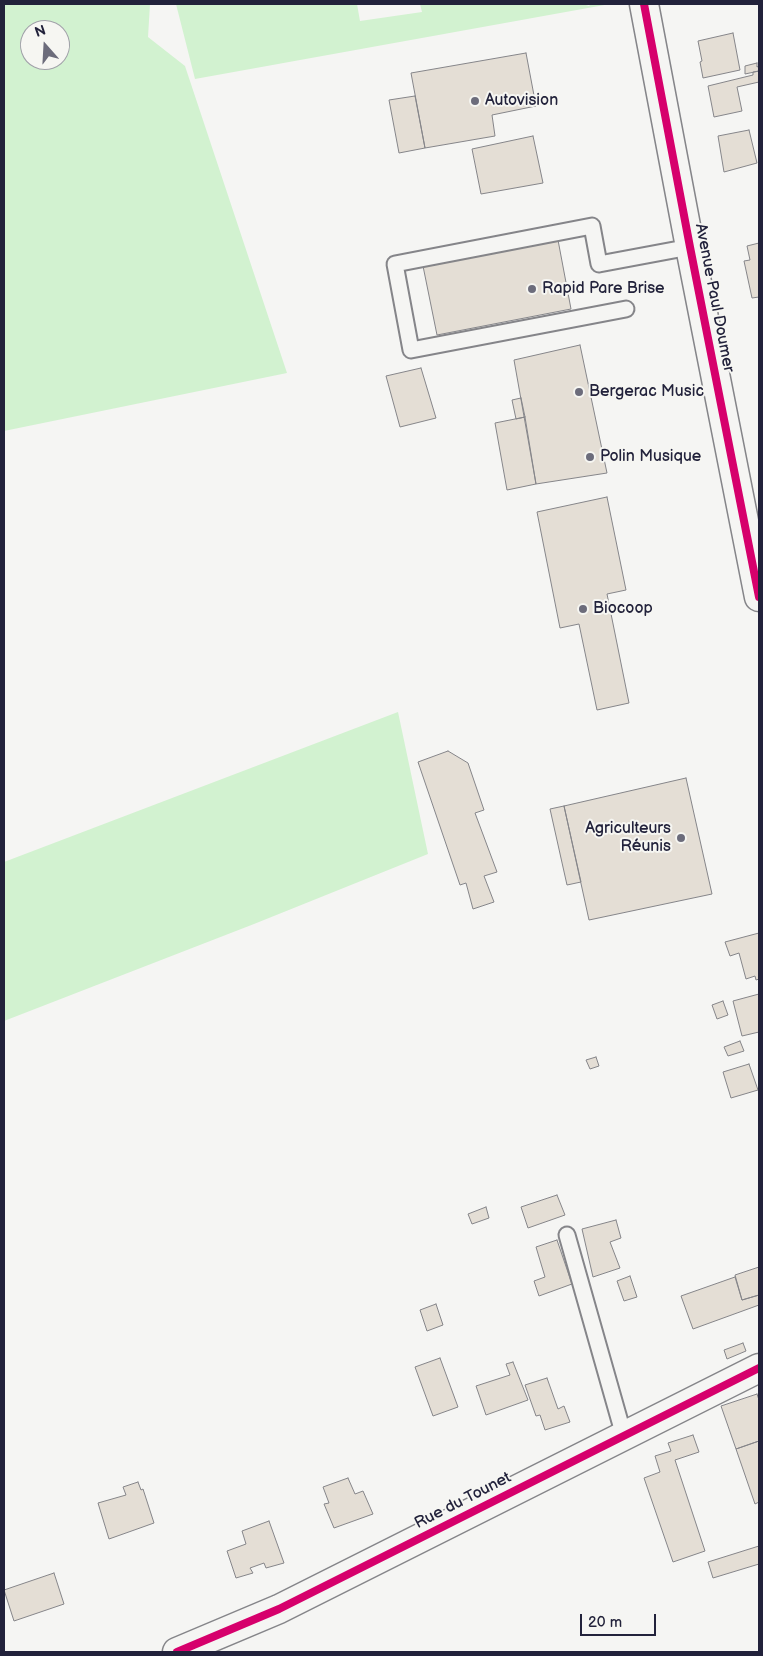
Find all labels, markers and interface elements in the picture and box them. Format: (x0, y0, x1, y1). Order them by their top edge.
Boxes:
north arrow (20, 20, 70, 70)
text: N (33, 22, 48, 41)
place label: Autovision (485, 91, 558, 111)
marker: Autovision (469, 95, 481, 107)
street label: Avenue Paul Doumer (690, 222, 738, 374)
place label: Rapid Pare Brise (542, 279, 665, 299)
marker: Rapid Pare Brise (526, 283, 538, 295)
place label: Bergerac Music (589, 382, 704, 402)
marker: Bergerac Music (573, 386, 585, 398)
place label: Polin Musique (600, 447, 701, 467)
marker: Polin Musique (584, 451, 596, 463)
place label: Biocoop (593, 599, 653, 619)
marker: Biocoop (577, 603, 589, 615)
place label: Agriculteurs Réunis (585, 819, 671, 857)
marker: Agriculteurs Réunis (675, 832, 687, 844)
street label: Rue du Tounet (412, 1468, 514, 1534)
scale bar (583, 1604, 659, 1636)
text: 20 m (588, 1613, 622, 1632)

